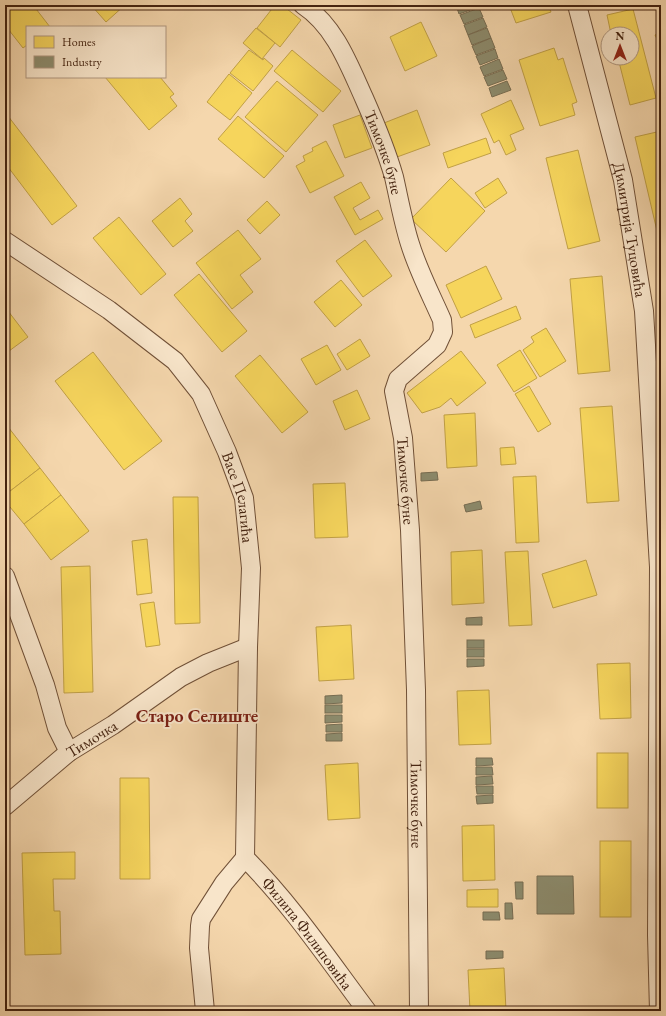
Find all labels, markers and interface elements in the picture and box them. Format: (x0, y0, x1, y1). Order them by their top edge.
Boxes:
legend (26, 26, 166, 78)
north arrow (600, 26, 640, 66)
text: N (616, 29, 625, 43)
text: Homes (62, 34, 96, 50)
text: Industry (62, 54, 102, 70)
street label: Тимочке буне (359, 107, 408, 197)
street label: Димитрија Туцовића (608, 160, 652, 299)
street label: Тимочке буне (392, 436, 420, 525)
street label: Васе Пелагића (217, 449, 258, 545)
district label: Старо Селиште (136, 704, 259, 727)
street label: Тимочка (62, 715, 122, 762)
street label: Тимочке буне (406, 760, 427, 848)
street label: Филипа Филиповића (257, 873, 358, 995)

